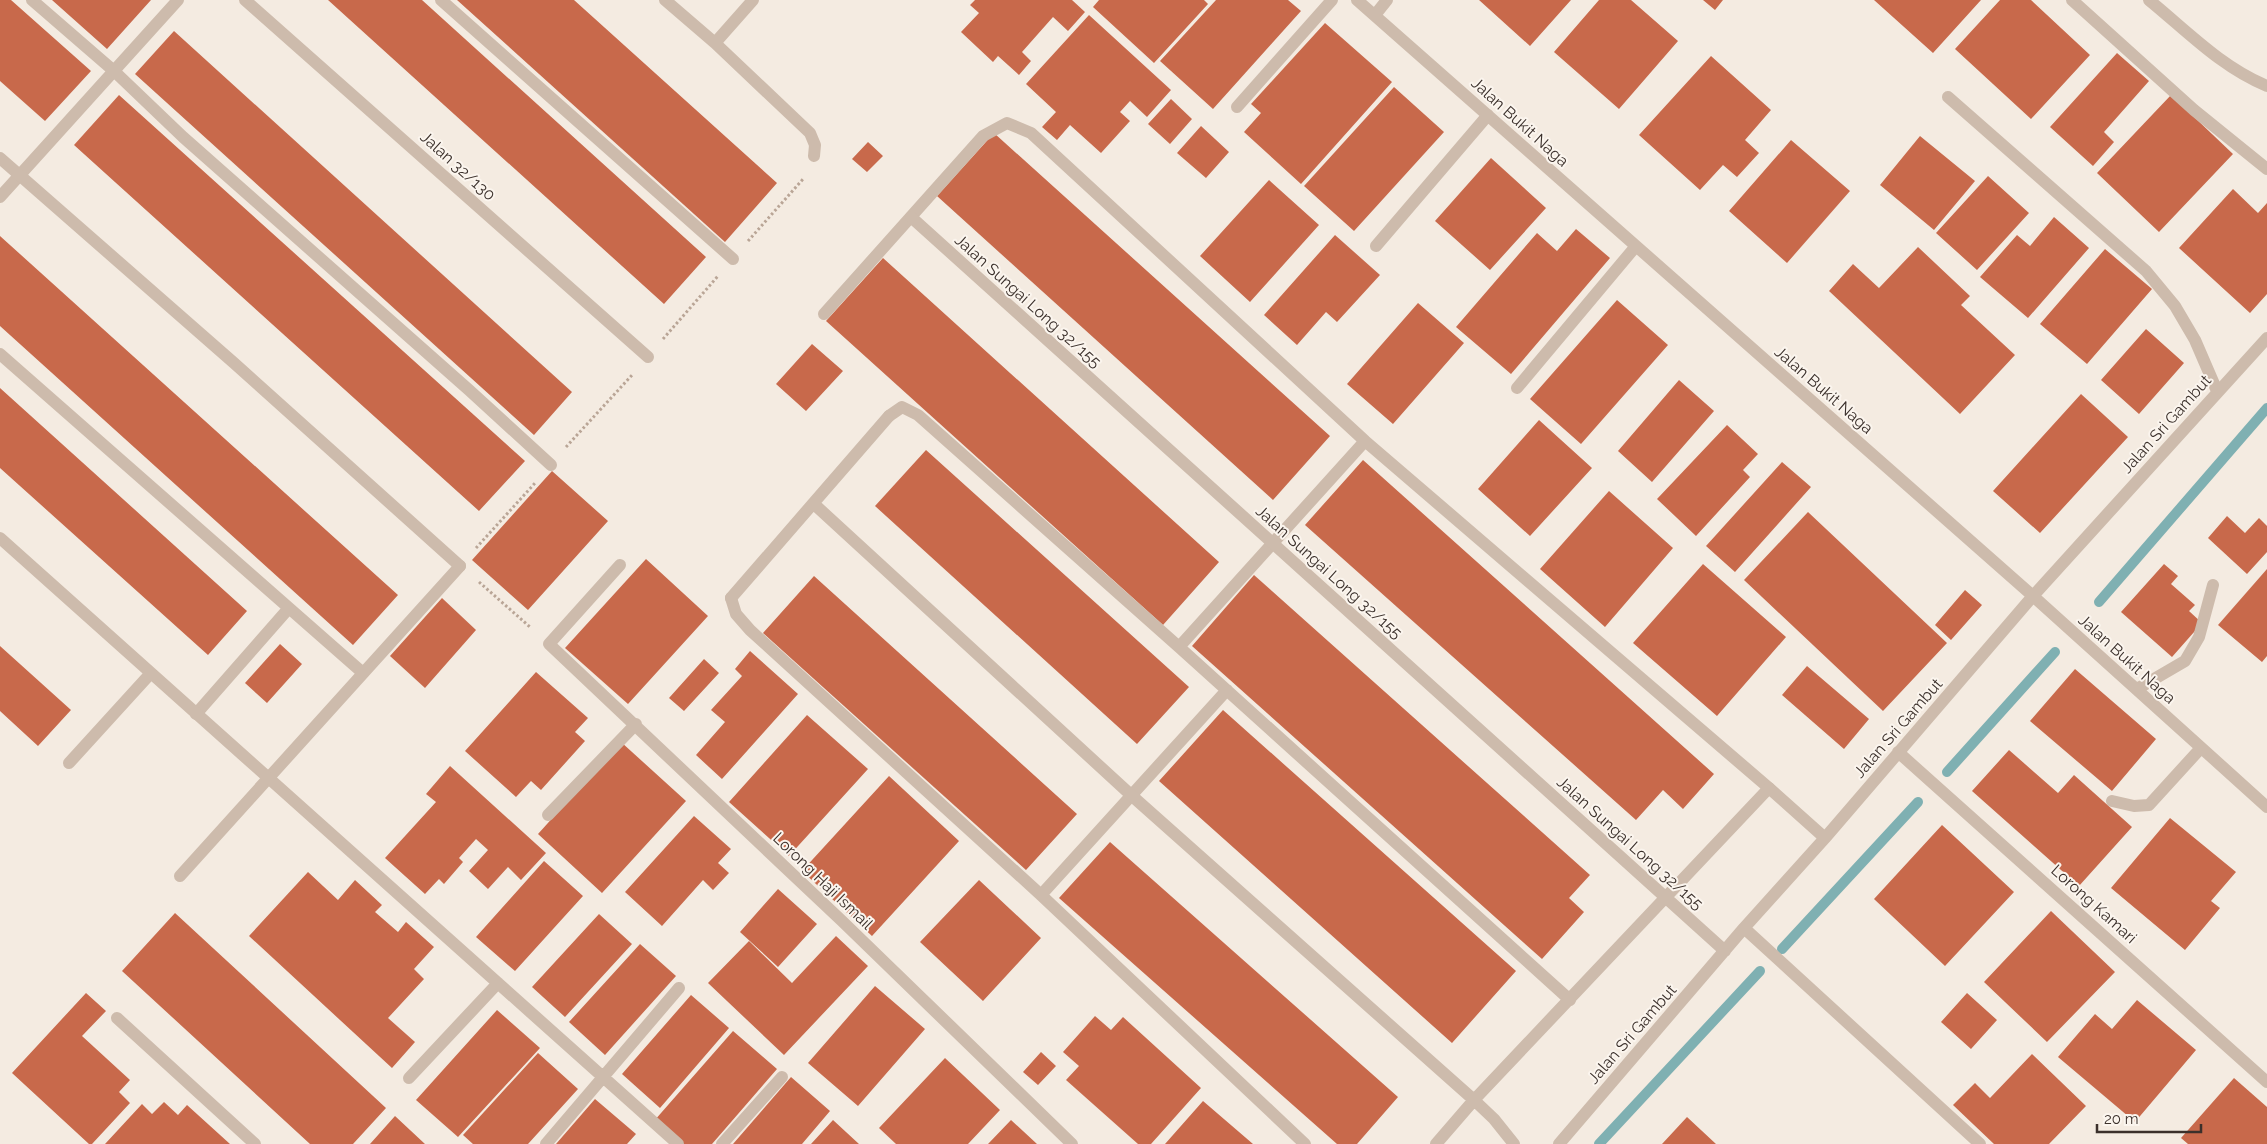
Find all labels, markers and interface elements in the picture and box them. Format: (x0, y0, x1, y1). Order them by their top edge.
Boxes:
street label: Jalan Bukit Naga (1468, 73, 1572, 171)
street label: Jalan 32/130 (417, 127, 499, 205)
street label: Jalan Sungai Long 32/155 (951, 230, 1105, 372)
street label: Jalan Bukit Naga (1771, 342, 1877, 438)
street label: Jalan Sri Gambut (2117, 371, 2215, 477)
street label: Jalan Sungai Long 32/155 (1252, 501, 1406, 643)
street label: Jalan Bukit Naga (2075, 610, 2179, 708)
street label: Jalan Sri Gambut (1850, 674, 1947, 782)
street label: Jalan Sungai Long 32/155 (1553, 772, 1707, 914)
street label: Lorong Haji Ismail (769, 829, 877, 934)
street label: Lorong Kamari (2047, 861, 2141, 947)
street label: Jalan Sri Gambut (1584, 980, 1681, 1088)
scale bar (2097, 1102, 2201, 1134)
text: 20 m (2104, 1110, 2139, 1128)

